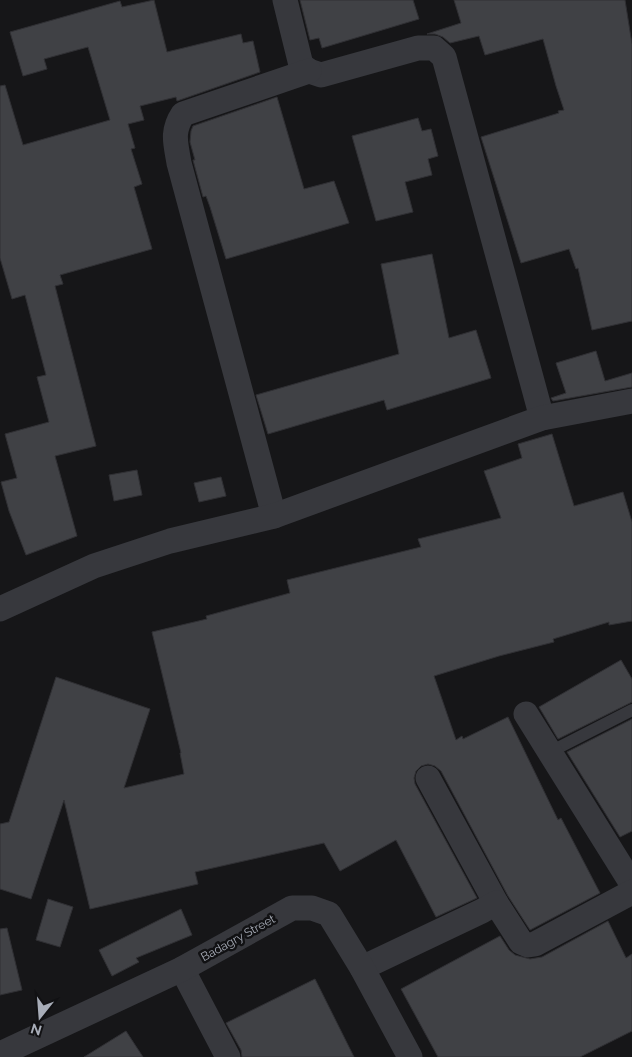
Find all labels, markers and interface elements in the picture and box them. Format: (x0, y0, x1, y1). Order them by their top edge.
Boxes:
street label: Badagry Street (198, 912, 278, 964)
north arrow (15, 992, 65, 1042)
text: N (29, 1020, 44, 1039)

